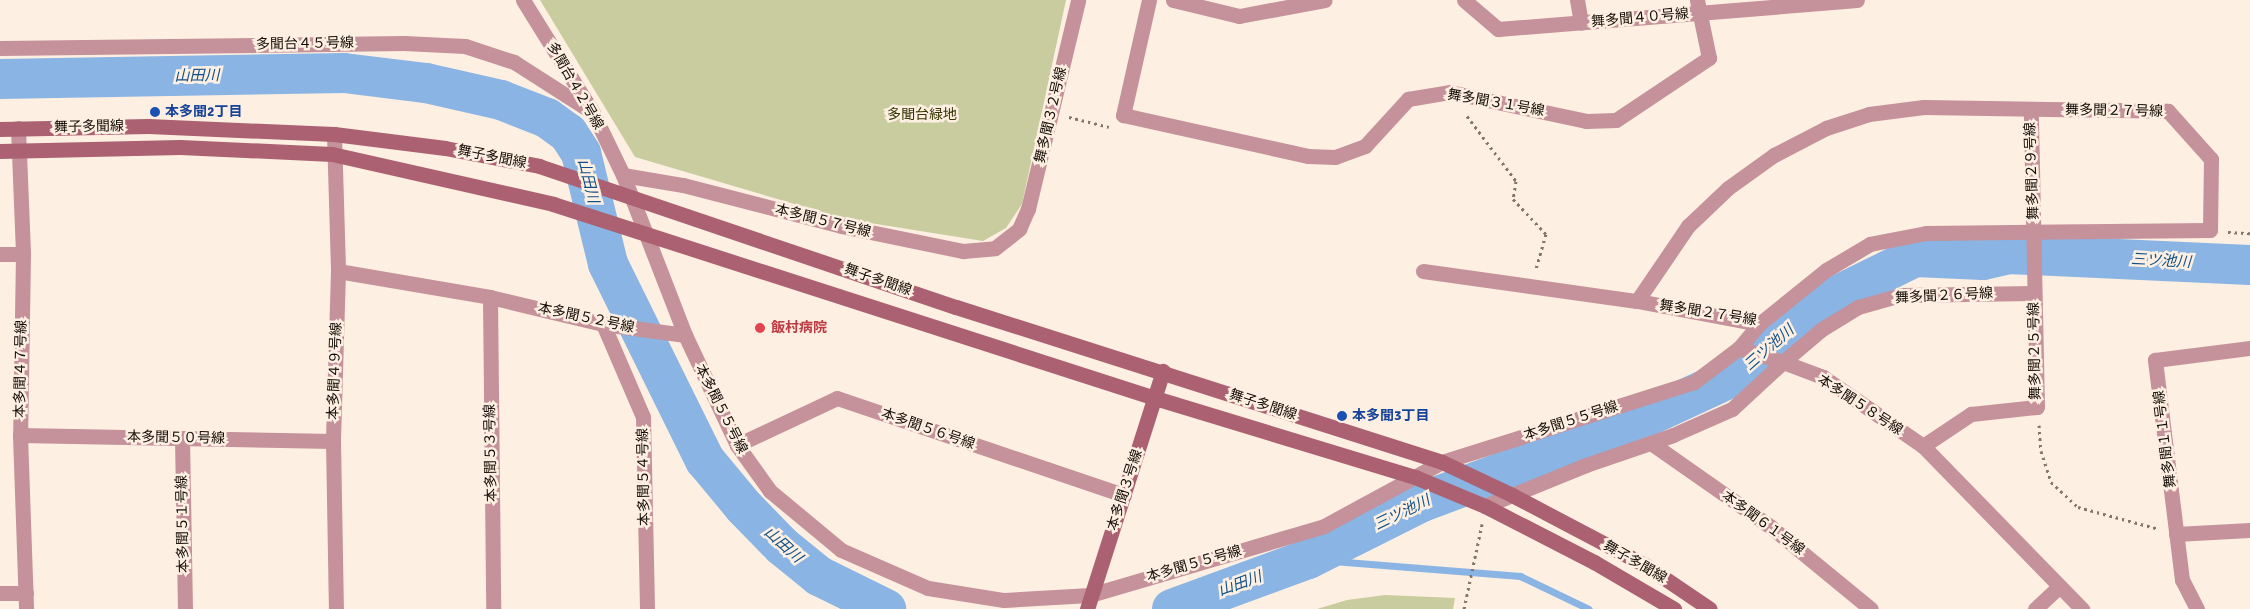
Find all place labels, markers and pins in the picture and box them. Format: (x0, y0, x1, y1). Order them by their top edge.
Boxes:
place label: 本多聞2丁目 (165, 104, 243, 120)
marker: 本多聞2丁目 (149, 106, 161, 118)
place label: 飯村病院 (771, 320, 827, 336)
marker: 飯村病院 (753, 321, 767, 335)
place label: 本多聞3丁目 (1352, 408, 1430, 424)
marker: 本多聞3丁目 (1336, 410, 1348, 422)

